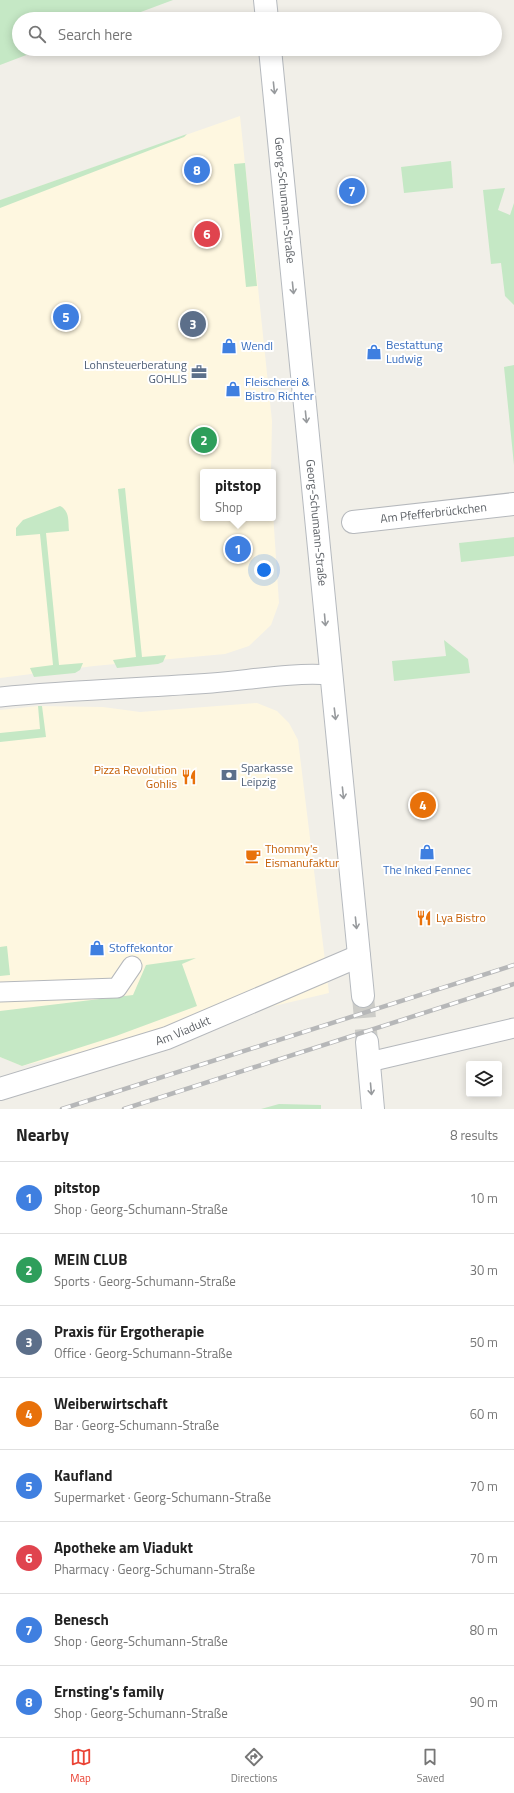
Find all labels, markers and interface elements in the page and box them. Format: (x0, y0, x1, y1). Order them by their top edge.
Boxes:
search box (12, 12, 502, 56)
icon: search (26, 23, 48, 45)
text: Search here (58, 23, 132, 46)
one-way arrow (270, 81, 277, 94)
street label: Georg-Schumann-Straße (270, 136, 301, 264)
pin: 8 (184, 155, 210, 185)
pin: 7 (339, 176, 365, 206)
pin: 6 (194, 219, 220, 249)
one-way arrow (289, 281, 297, 294)
pin: 5 (53, 302, 79, 332)
pin: 3 (180, 309, 206, 339)
place label: Bestattung Ludwig (386, 335, 443, 368)
place label: Wendl (241, 336, 273, 355)
shop icon: Wendl (220, 337, 238, 355)
shop icon: Bestattung Ludwig (365, 343, 383, 361)
place label: Lohnsteuerberatung GOHLIS (84, 355, 187, 388)
office icon: Lohnsteuerberatung GOHLIS (190, 363, 208, 381)
place label: Fleischerei & Bistro Richter (245, 372, 314, 405)
shop icon: Fleischerei & Bistro Richter (224, 380, 242, 398)
one-way arrow (302, 410, 309, 423)
pin: 2 (191, 425, 217, 455)
street label: Georg-Schumann-Straße (301, 459, 333, 587)
popup (200, 469, 276, 521)
text: pitstop (215, 474, 261, 497)
text: Shop (215, 497, 243, 517)
street label: Am Pfefferbrückchen (379, 497, 488, 528)
pin: 1 (225, 534, 251, 564)
your location (254, 560, 274, 580)
one-way arrow (322, 613, 329, 626)
one-way arrow (331, 707, 339, 720)
place label: Sparkasse Leipzig (241, 758, 293, 791)
place label: Pizza Revolution Gohlis (94, 760, 177, 793)
bank icon: Sparkasse Leipzig (220, 766, 238, 784)
restaurant icon: Pizza Revolution Gohlis (180, 768, 198, 786)
one-way arrow (339, 786, 347, 799)
pin: 4 (410, 790, 436, 820)
place label: Thommy's Eismanufaktur (265, 839, 339, 872)
shop icon: The Inked Fennec (418, 843, 436, 861)
cafe icon: Thommy's Eismanufaktur (244, 847, 262, 865)
place label: The Inked Fennec (383, 860, 471, 879)
place label: Lya Bistro (436, 908, 486, 927)
restaurant icon: Lya Bistro (415, 909, 433, 927)
one-way arrow (352, 916, 360, 929)
place label: Stoffekontor (109, 938, 173, 957)
shop icon: Stoffekontor (88, 939, 106, 957)
street label: Am Viadukt (153, 1010, 214, 1050)
map controls (466, 1061, 502, 1097)
button: layers (466, 1061, 502, 1097)
one-way arrow (368, 1082, 375, 1095)
text: Nearby (16, 1122, 69, 1148)
text: 8 results (450, 1125, 498, 1145)
text: pitstop (54, 1176, 100, 1199)
text: 1 (25, 1188, 33, 1208)
text: 10 m (470, 1188, 498, 1208)
text: Shop · Georg-Schumann-Straße (54, 1199, 228, 1219)
text: MEIN CLUB (54, 1248, 127, 1271)
text: 2 (25, 1260, 33, 1280)
text: 30 m (470, 1260, 498, 1280)
text: Sports · Georg-Schumann-Straße (54, 1271, 236, 1291)
text: Praxis für Ergotherapie (54, 1320, 204, 1343)
text: 3 (25, 1332, 33, 1352)
text: 50 m (470, 1332, 498, 1352)
text: Office · Georg-Schumann-Straße (54, 1343, 232, 1363)
text: Weiberwirtschaft (54, 1392, 168, 1415)
text: 4 (25, 1404, 33, 1424)
text: 60 m (470, 1404, 498, 1424)
text: Bar · Georg-Schumann-Straße (54, 1415, 219, 1435)
text: Kaufland (54, 1464, 112, 1487)
text: 5 (25, 1476, 33, 1496)
text: 70 m (470, 1476, 498, 1496)
text: Supermarket · Georg-Schumann-Straße (54, 1487, 271, 1507)
text: Apotheke am Viadukt (54, 1536, 193, 1559)
text: 6 (25, 1548, 33, 1568)
text: 70 m (470, 1548, 498, 1568)
text: Pharmacy · Georg-Schumann-Straße (54, 1559, 255, 1579)
text: Benesch (54, 1608, 109, 1631)
text: 7 (25, 1620, 33, 1640)
text: 80 m (470, 1620, 498, 1640)
text: Shop · Georg-Schumann-Straße (54, 1631, 228, 1651)
text: Ernsting's family (54, 1680, 164, 1703)
text: 8 (25, 1692, 33, 1712)
text: 90 m (470, 1692, 498, 1712)
text: Shop · Georg-Schumann-Straße (54, 1703, 228, 1723)
tab: Map (70, 1746, 92, 1786)
tab: Directions (231, 1746, 277, 1786)
tab: Saved (416, 1746, 444, 1786)

